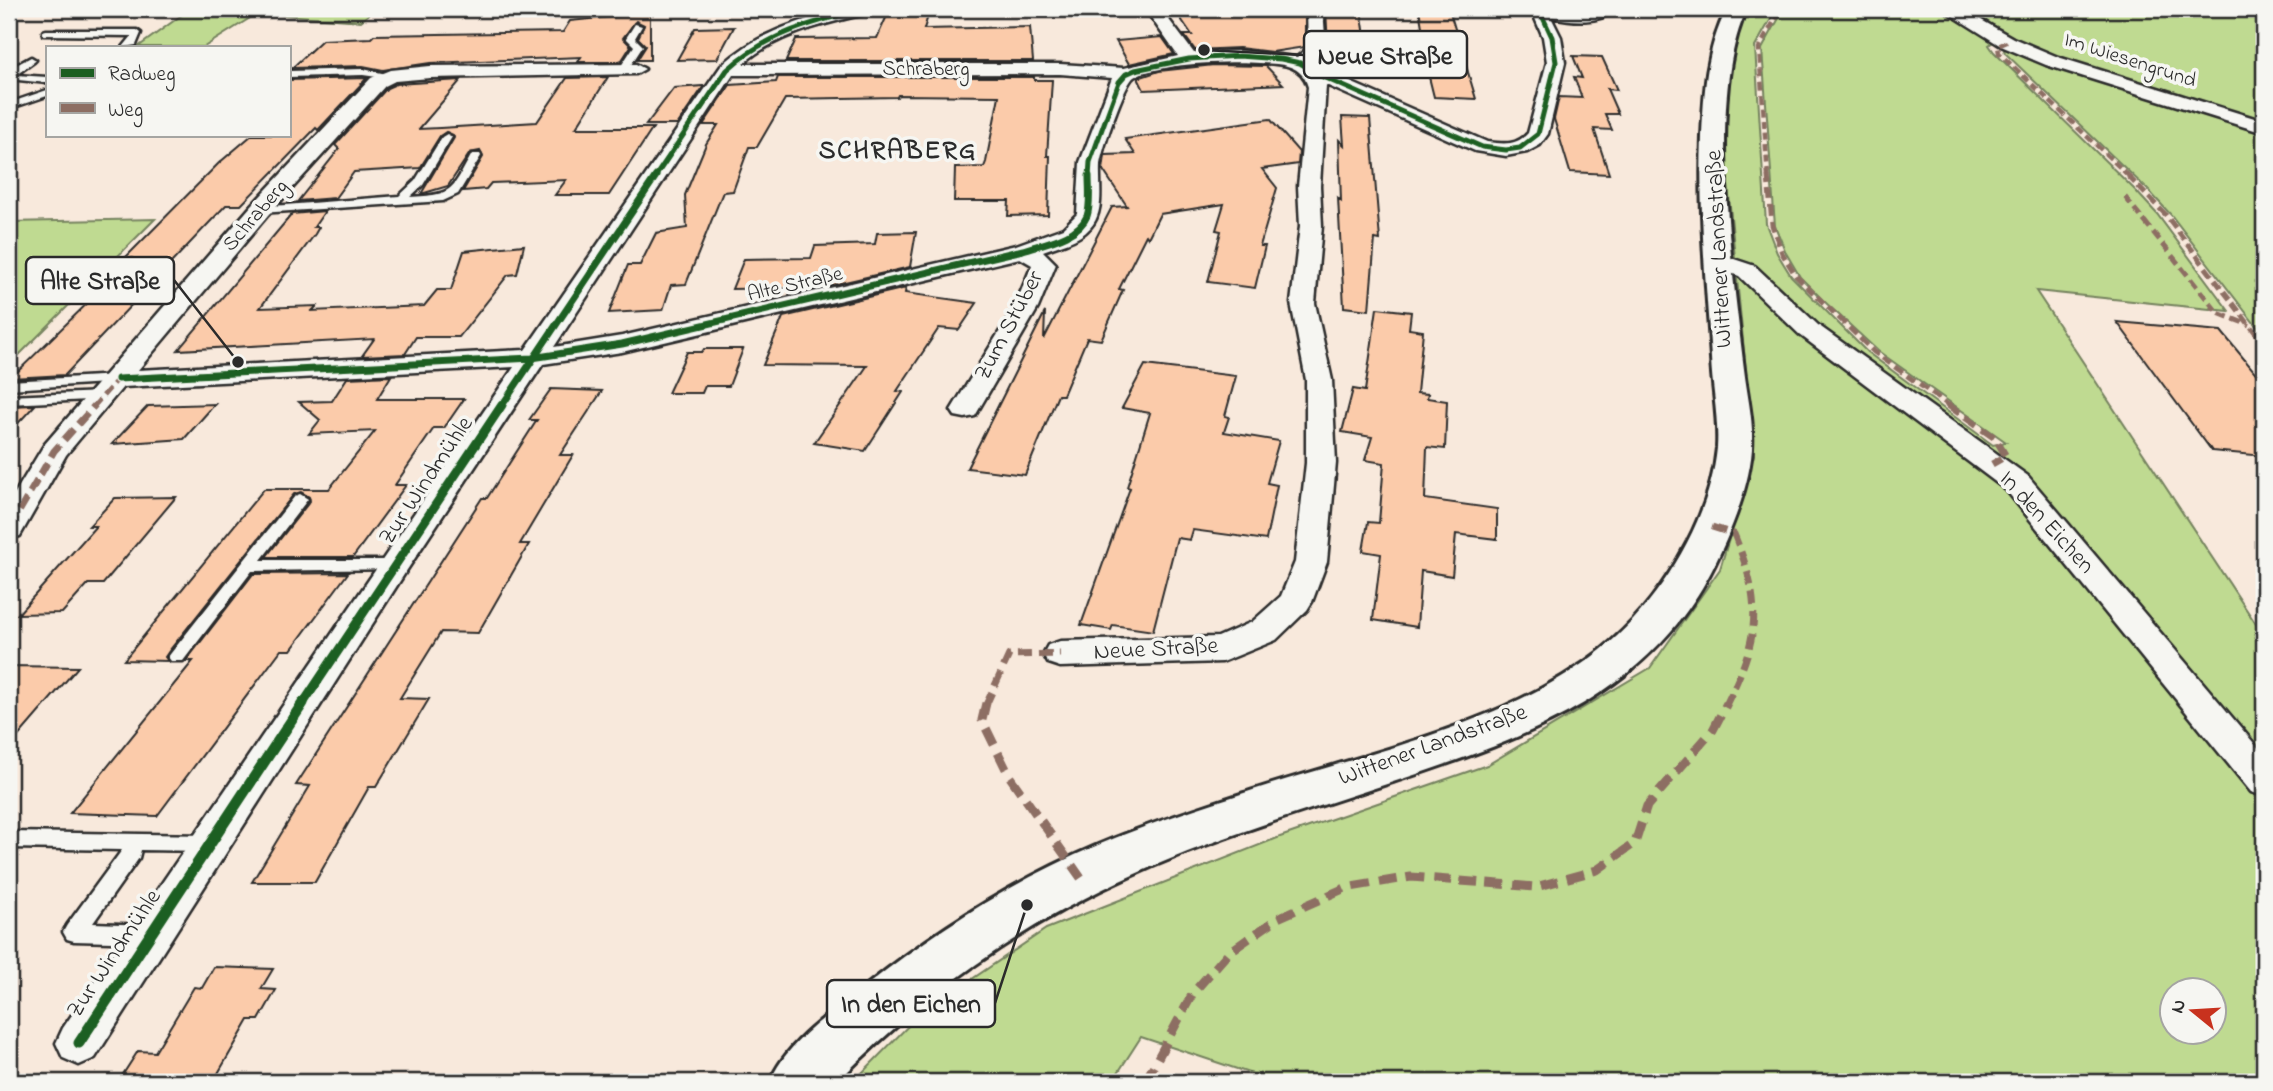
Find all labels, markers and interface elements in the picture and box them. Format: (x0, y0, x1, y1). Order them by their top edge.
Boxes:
street label: Im Wiesengrund (2059, 25, 2200, 98)
callout: Neue Straße (1304, 31, 1467, 78)
text: Neue Straße (1318, 39, 1454, 77)
legend (46, 46, 290, 136)
street label: Schraberg (882, 55, 970, 87)
text: Radweg (108, 60, 175, 92)
text: Weg (108, 96, 143, 128)
district label: SCHRABERG (819, 133, 977, 171)
street label: Wittener Landstraße (1697, 149, 1743, 349)
street label: Schraberg (216, 173, 297, 260)
callout: Alte Straße (26, 257, 174, 304)
street label: Alte Straße (744, 259, 846, 311)
text: Alte Straße (40, 264, 161, 302)
street label: Zum Stüber (966, 264, 1054, 387)
street label: Zur Windmühle (371, 409, 483, 552)
street label: In den Eichen (1990, 463, 2102, 583)
street label: Neue Straße (1093, 629, 1219, 671)
street label: Wittener Landstraße (1334, 696, 1532, 796)
street label: Zur Windmühle (59, 882, 171, 1025)
north arrow (2158, 976, 2228, 1046)
callout: In den Eichen (827, 980, 995, 1027)
text: In den Eichen (841, 987, 981, 1025)
text: N (2164, 996, 2194, 1017)

